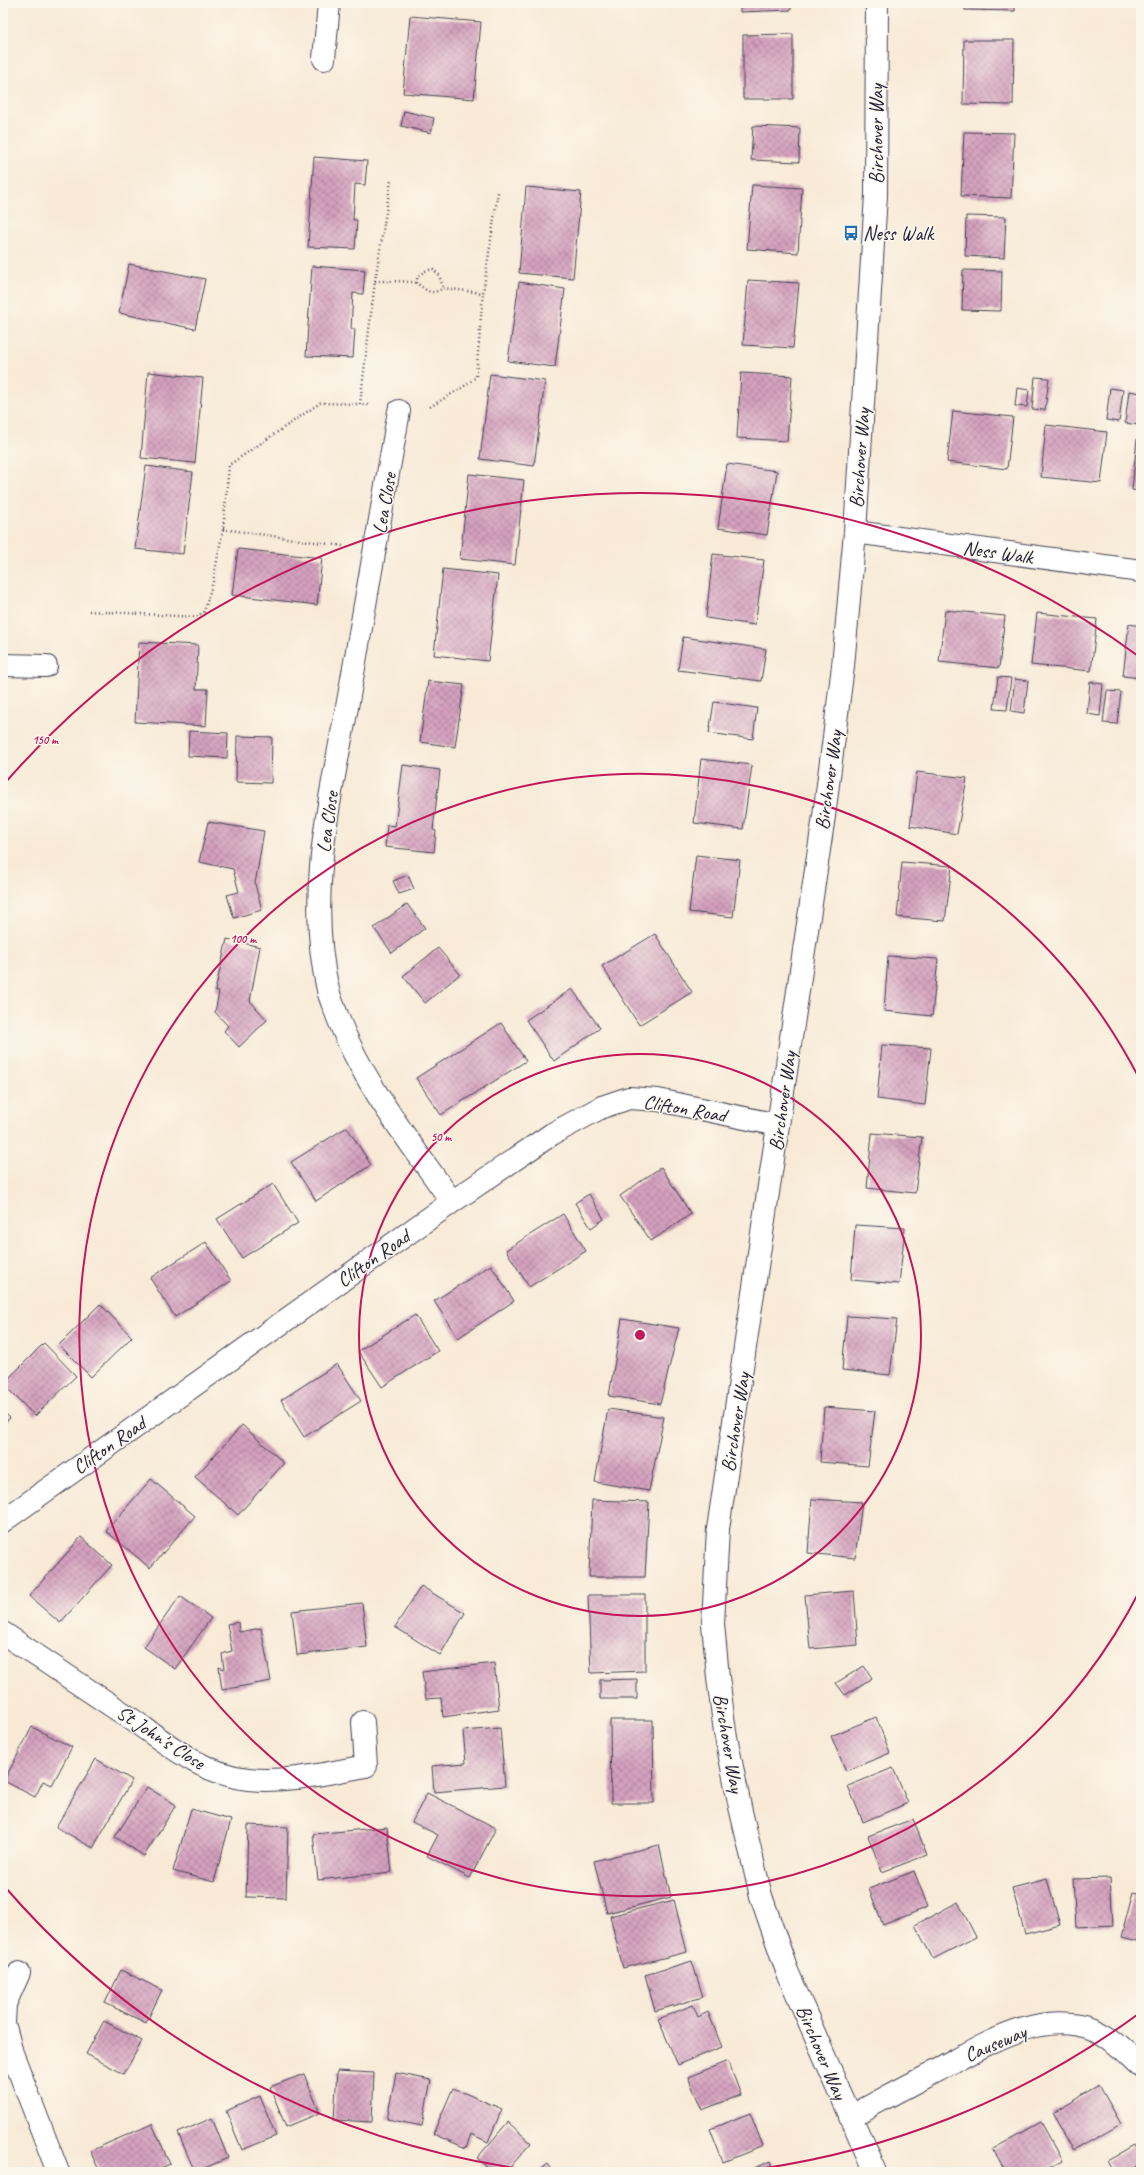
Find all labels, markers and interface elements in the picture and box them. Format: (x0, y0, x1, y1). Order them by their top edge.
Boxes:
street label: Birchover Way (864, 82, 889, 184)
place label: Ness Walk (863, 221, 935, 246)
bus stop icon: Ness Walk (842, 224, 860, 242)
street label: Birchover Way (844, 405, 876, 509)
street label: Lea Close (367, 469, 402, 535)
street label: Ness Walk (961, 535, 1036, 570)
street label: Birchover Way (809, 727, 848, 831)
text: 150 m (32, 732, 59, 748)
street label: Lea Close (311, 789, 344, 854)
text: 100 m (230, 931, 257, 947)
street label: Birchover Way (763, 1048, 802, 1152)
street label: Clifton Road (642, 1089, 731, 1129)
text: 50 m (431, 1129, 452, 1145)
street label: Clifton Road (332, 1222, 417, 1293)
centre of rings (633, 1328, 647, 1342)
street label: Birchover Way (715, 1369, 756, 1473)
street label: Clifton Road (68, 1409, 153, 1480)
street label: Birchover Way (708, 1692, 750, 1797)
street label: St John's Close (112, 1700, 211, 1776)
street label: Birchover Way (791, 2001, 853, 2105)
street label: Causeway (960, 2018, 1032, 2068)

